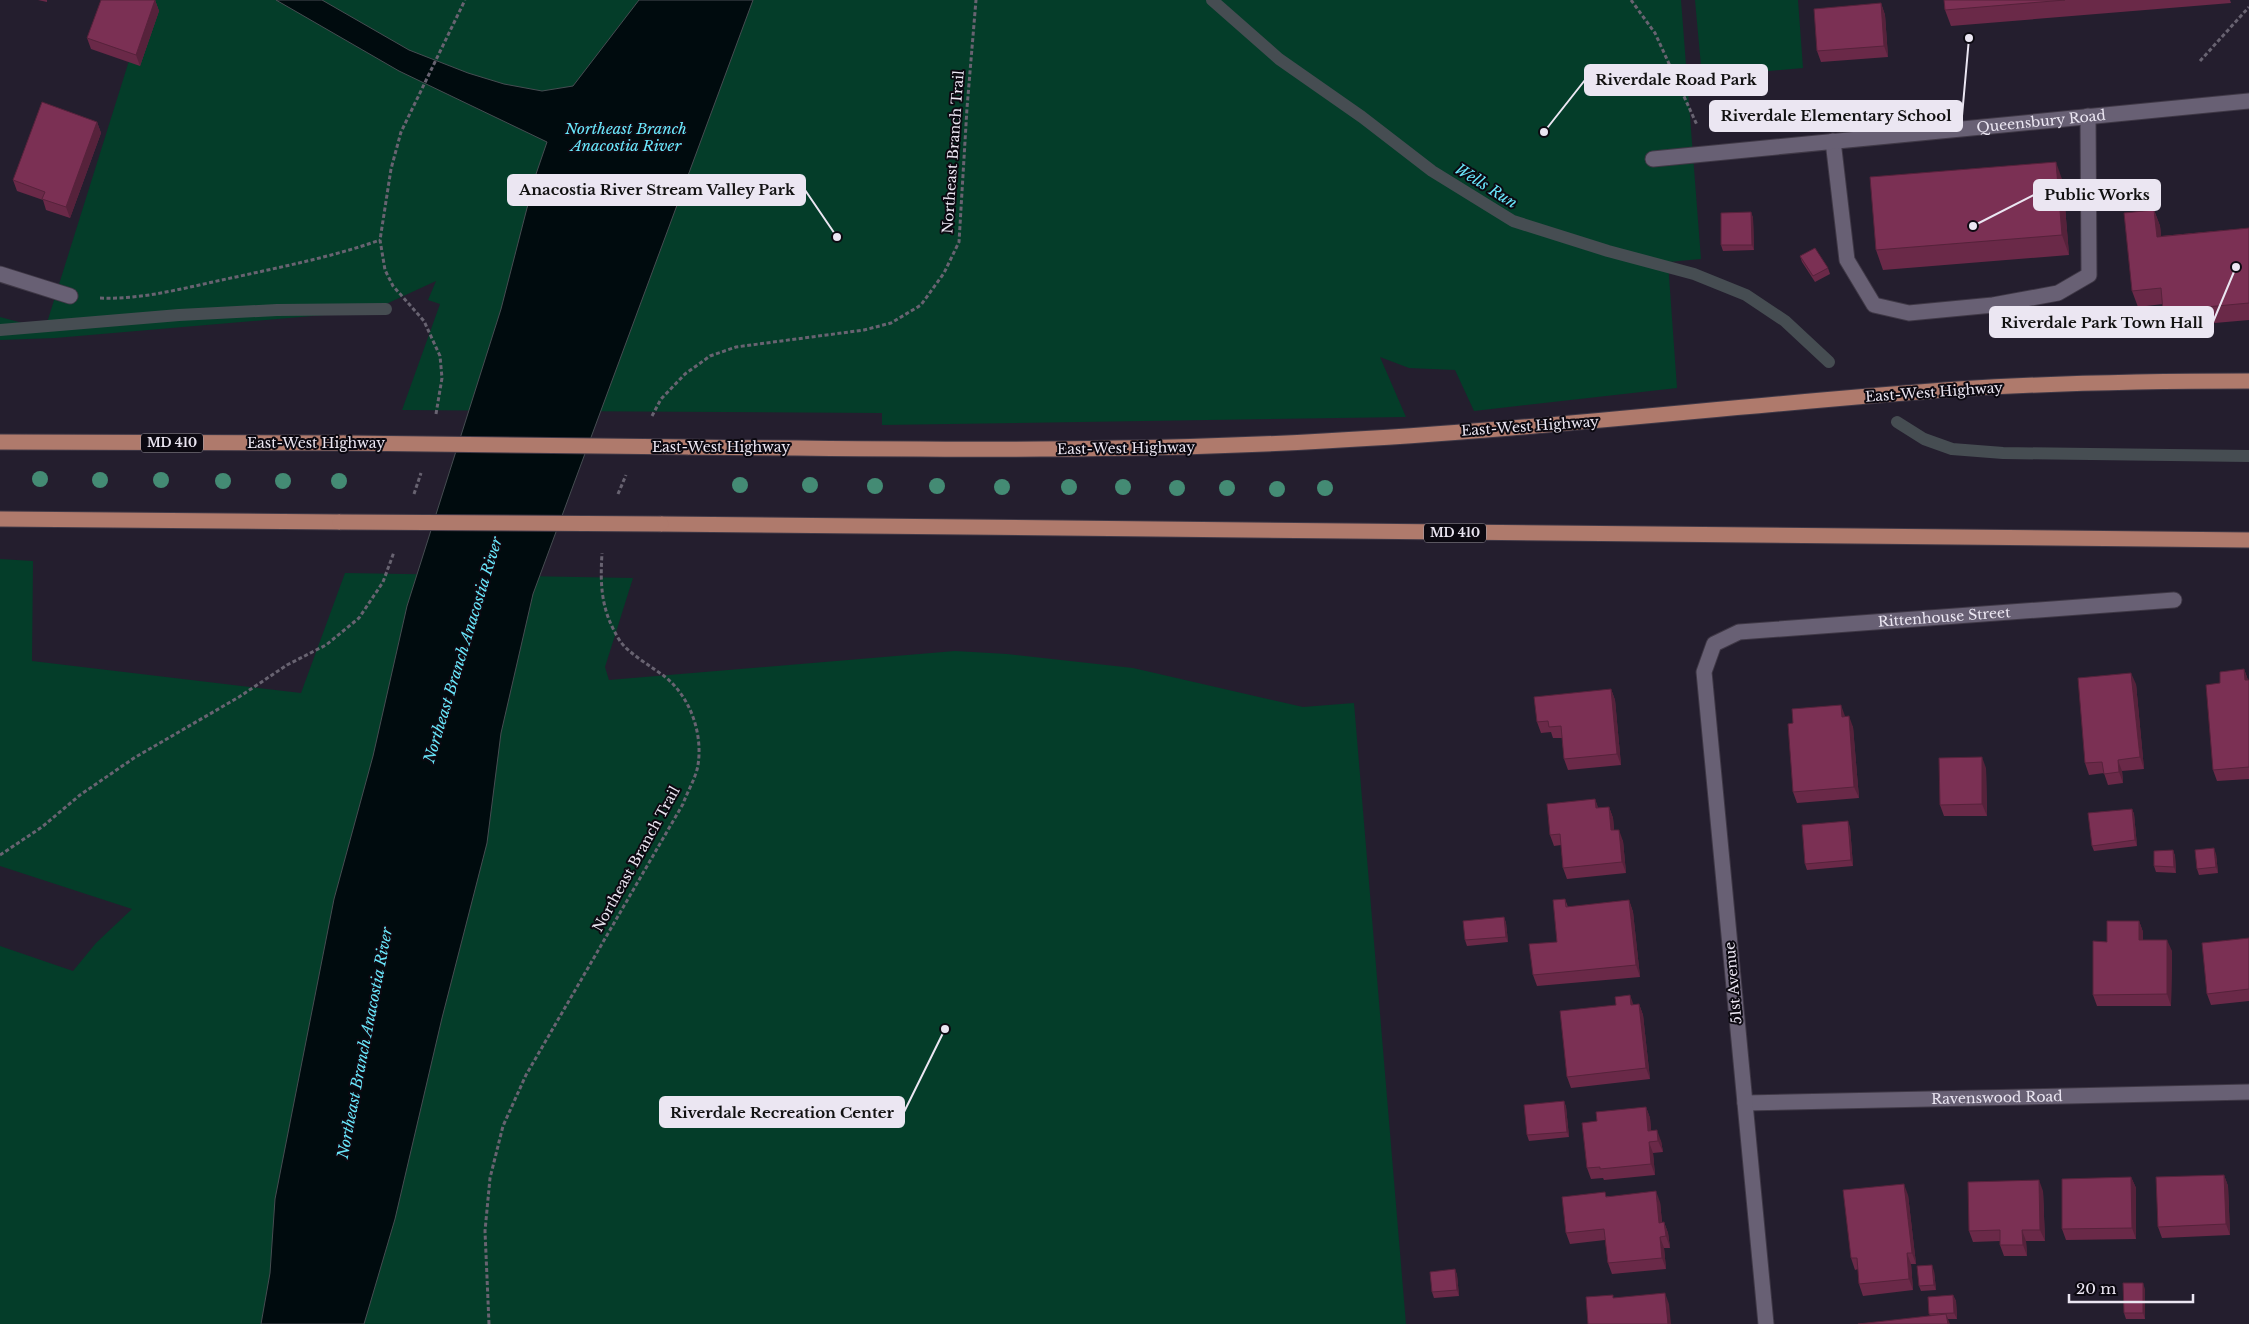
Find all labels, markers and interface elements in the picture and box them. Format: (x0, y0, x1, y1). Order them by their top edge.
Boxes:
callout: Riverdale Road Park (1585, 65, 1767, 95)
street label: Northeast Branch Trail (938, 69, 968, 234)
text: Riverdale Road Park (1595, 70, 1758, 89)
callout: Riverdale Elementary School (1710, 101, 1962, 131)
text: Riverdale Elementary School (1721, 106, 1952, 125)
street label: Queensbury Road (1976, 106, 2107, 136)
water label: Northeast Branch Anacostia River (564, 119, 687, 155)
water label: Wells Run (1452, 159, 1521, 212)
callout: Anacostia River Stream Valley Park (508, 175, 805, 205)
text: Anacostia River Stream Valley Park (518, 180, 796, 199)
callout: Public Works (2034, 180, 2160, 210)
text: Public Works (2044, 185, 2150, 204)
callout: Riverdale Park Town Hall (1990, 307, 2213, 337)
text: Riverdale Park Town Hall (2001, 313, 2204, 332)
street label: East-West Highway (1864, 378, 2004, 406)
street label: East-West Highway (1460, 412, 1600, 440)
road number: MD 410 (141, 433, 203, 452)
street label: East-West Highway (247, 434, 385, 452)
street label: East-West Highway (652, 438, 790, 456)
street label: East-West Highway (1057, 438, 1195, 458)
road number: MD 410 (1424, 524, 1486, 542)
water label: Northeast Branch Anacostia River (419, 534, 506, 766)
street label: Rittenhouse Street (1877, 603, 2012, 631)
street label: Northeast Branch Trail (588, 783, 684, 935)
water label: Northeast Branch Anacostia River (333, 925, 396, 1161)
street label: 51st Avenue (1720, 941, 1746, 1025)
street label: Ravenswood Road (1931, 1087, 2063, 1108)
callout: Riverdale Recreation Center (660, 1097, 904, 1127)
text: Riverdale Recreation Center (670, 1103, 894, 1122)
scale bar (2069, 1272, 2193, 1304)
text: 20 m (2076, 1279, 2116, 1298)

